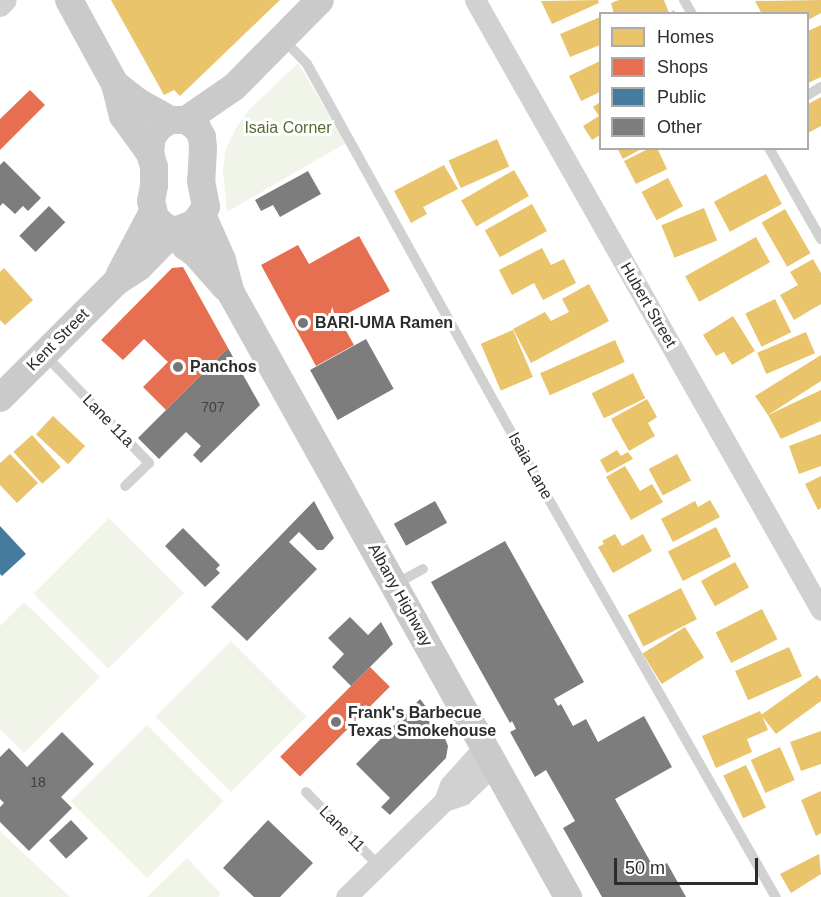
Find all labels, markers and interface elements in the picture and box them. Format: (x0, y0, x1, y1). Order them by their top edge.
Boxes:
legend (599, 12, 809, 150)
text: Homes (657, 27, 714, 47)
text: Shops (657, 57, 708, 77)
text: Public (657, 87, 706, 107)
text: Other (657, 117, 702, 137)
park label: Isaia Corner (244, 118, 332, 138)
street label: Hubert Street (616, 259, 680, 351)
street label: Kent Street (23, 305, 93, 375)
place label: BARI-UMA Ramen (315, 313, 454, 333)
marker: BARI-UMA Ramen (296, 316, 310, 330)
place label: Panchos (190, 357, 257, 377)
marker: Panchos (171, 360, 185, 374)
street label: Lane 11a (78, 391, 138, 451)
house number: 707 (201, 399, 225, 415)
street label: Isaia Lane (504, 429, 556, 503)
street label: Albany Highway (364, 540, 436, 650)
place label: Frank's Barbecue Texas Smokehouse (348, 703, 496, 741)
marker: Frank's Barbecue Texas Smokehouse (329, 715, 343, 729)
house number: 18 (30, 774, 46, 790)
street label: Lane 11 (315, 802, 369, 856)
scale bar (617, 846, 761, 884)
text: 50 m (625, 858, 665, 878)

